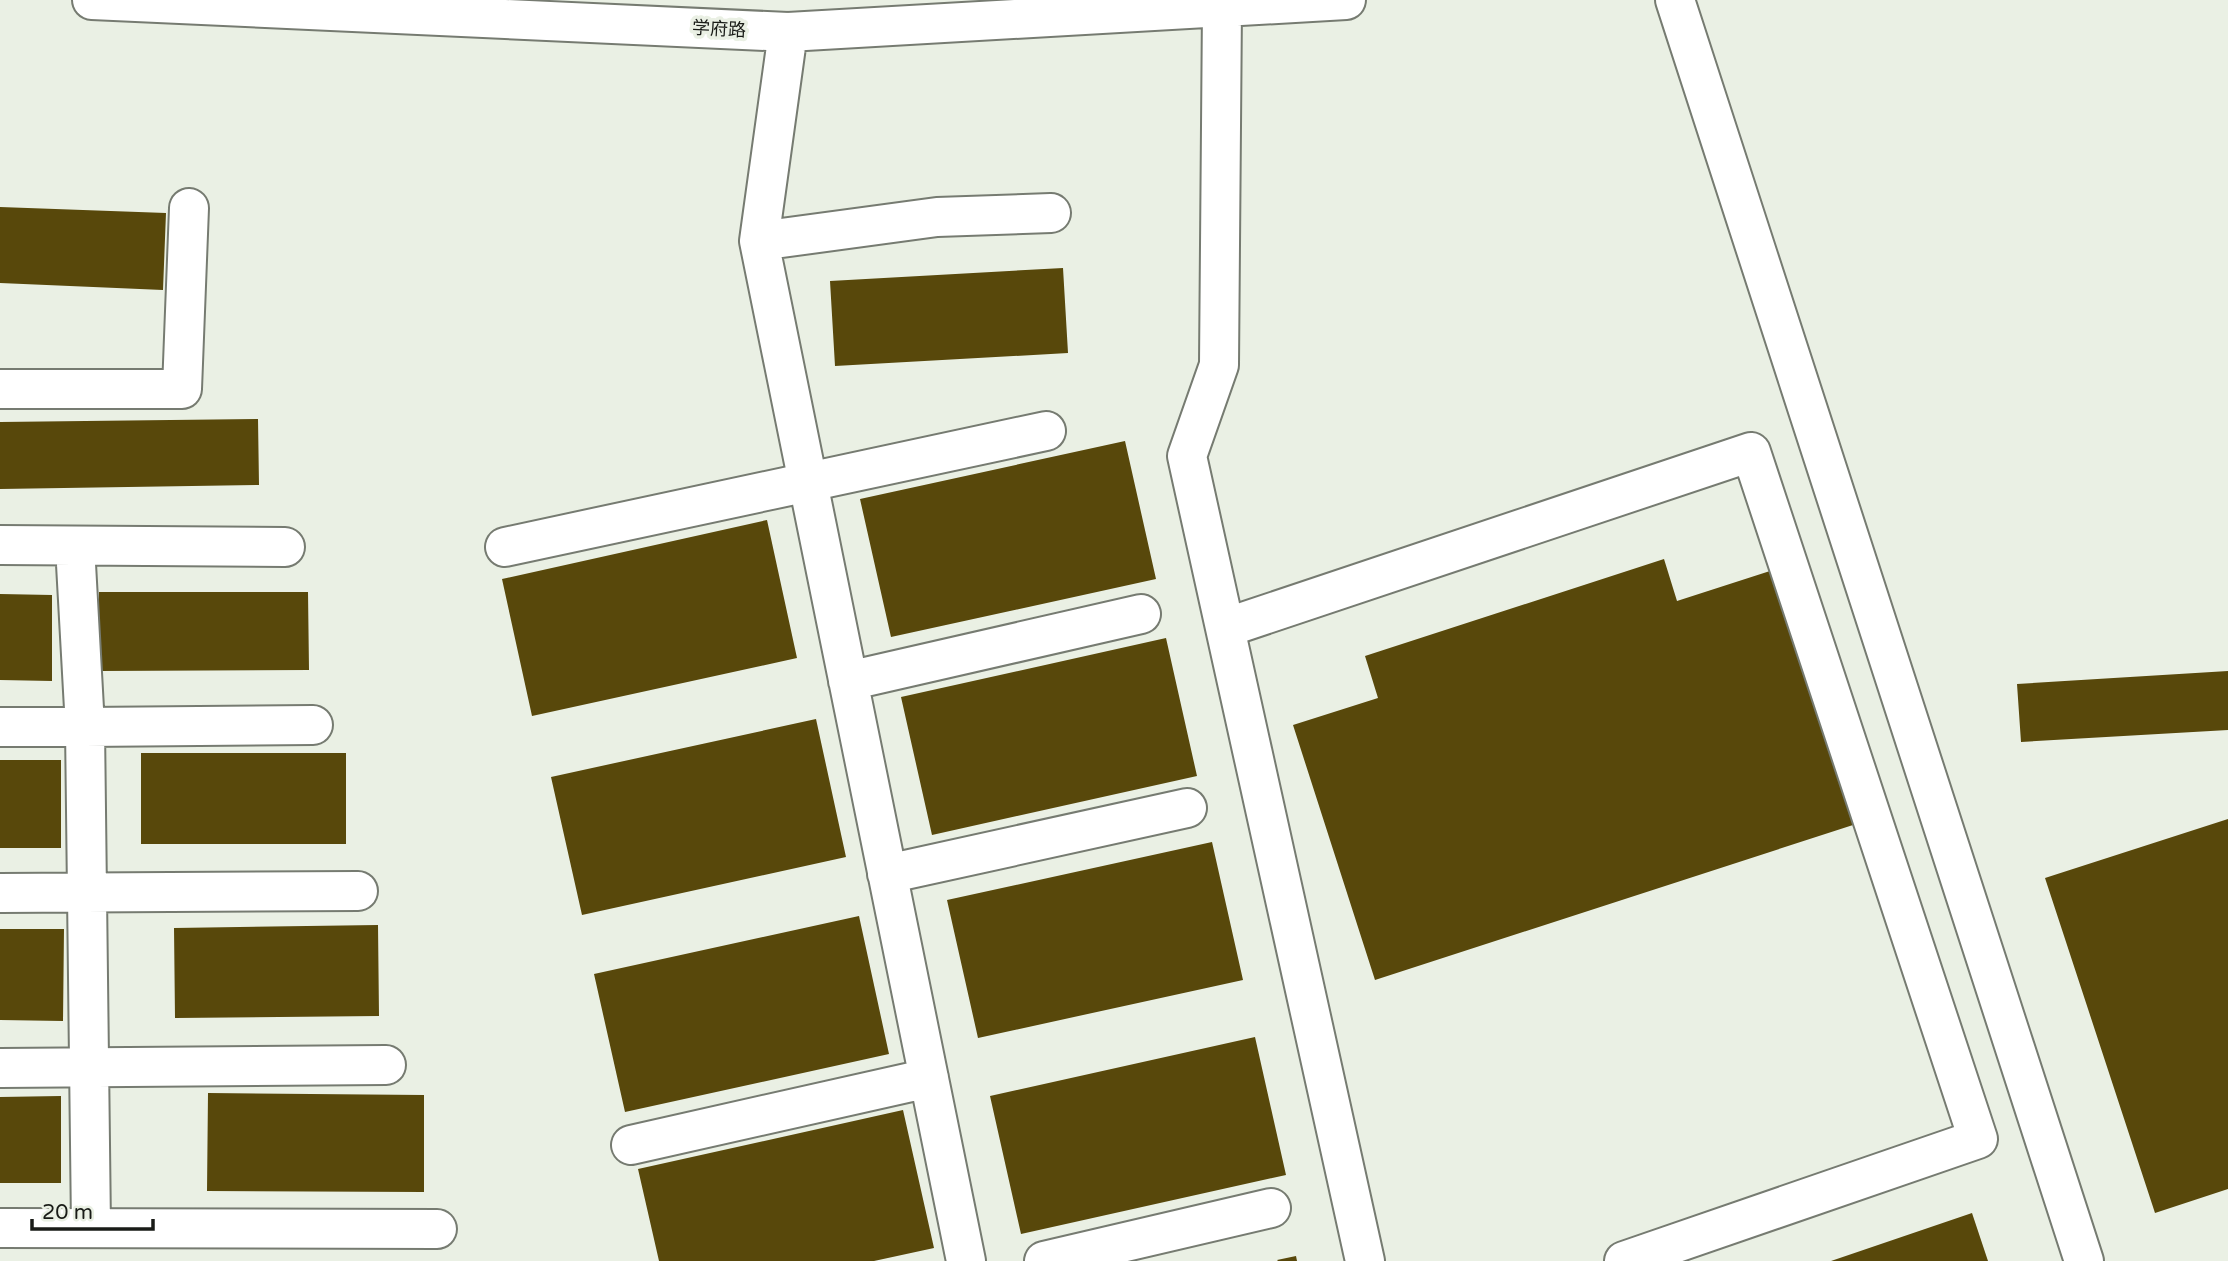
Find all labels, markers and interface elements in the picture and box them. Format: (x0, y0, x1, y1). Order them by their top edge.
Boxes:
street label: 学府路 (691, 17, 747, 41)
scale bar (32, 1188, 152, 1232)
text: 20 m (42, 1200, 93, 1225)

